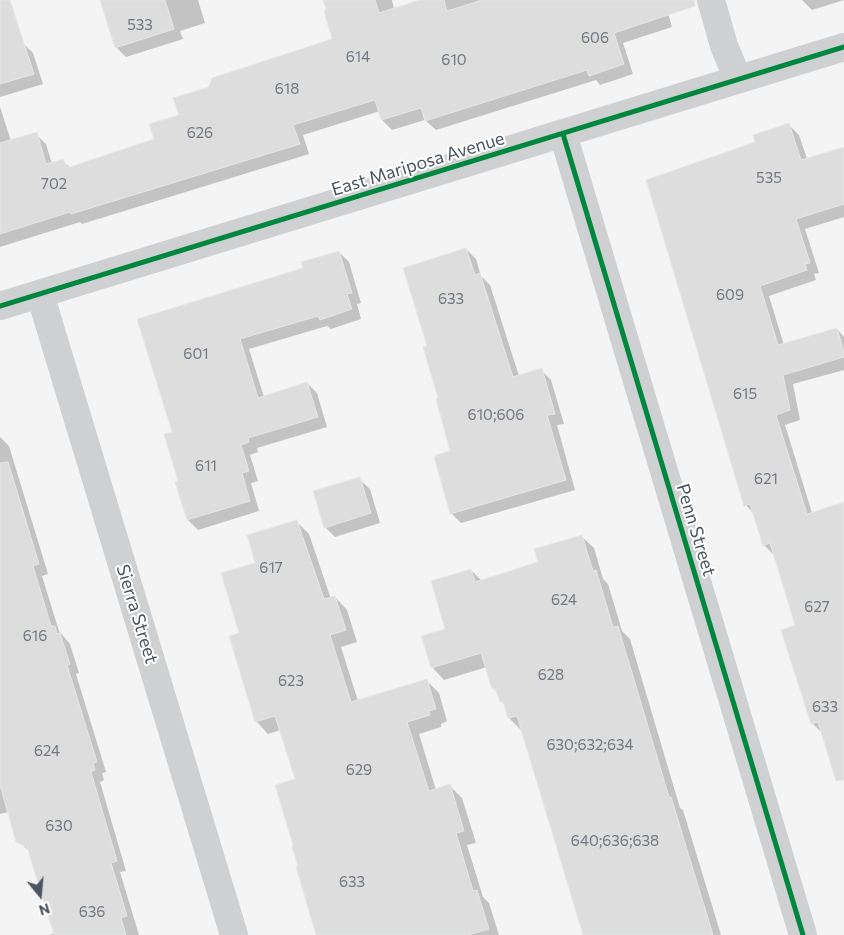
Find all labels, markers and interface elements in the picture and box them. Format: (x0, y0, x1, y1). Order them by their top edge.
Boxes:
house number: 533 (127, 16, 153, 34)
house number: 606 (581, 29, 609, 47)
house number: 614 (346, 48, 370, 66)
house number: 610 (441, 51, 467, 69)
house number: 618 (275, 80, 299, 98)
house number: 626 (187, 124, 213, 142)
street label: East Mariposa Avenue (329, 127, 507, 201)
house number: 535 (756, 169, 782, 187)
house number: 702 (41, 175, 67, 193)
house number: 609 (716, 286, 744, 304)
house number: 633 (438, 290, 464, 308)
house number: 601 (183, 345, 209, 363)
house number: 615 (733, 385, 757, 403)
house number: 610;606 (468, 406, 524, 424)
house number: 611 (195, 457, 217, 475)
house number: 621 (754, 470, 778, 488)
street label: Penn Street (672, 481, 720, 579)
house number: 617 (259, 559, 283, 577)
street label: Sierra Street (112, 562, 162, 666)
house number: 624 (551, 591, 577, 609)
house number: 627 (804, 598, 830, 616)
house number: 616 (23, 627, 47, 645)
house number: 628 (538, 666, 564, 684)
house number: 623 (278, 672, 304, 690)
house number: 633 (812, 698, 838, 716)
house number: 630;632;634 (546, 736, 634, 754)
house number: 624 (34, 742, 60, 760)
house number: 629 (346, 761, 372, 779)
house number: 630 (45, 817, 73, 835)
house number: 640;636;638 (571, 832, 659, 850)
north arrow (15, 870, 65, 920)
house number: 633 (339, 873, 365, 891)
text: N (37, 900, 52, 919)
house number: 636 (79, 903, 105, 921)

